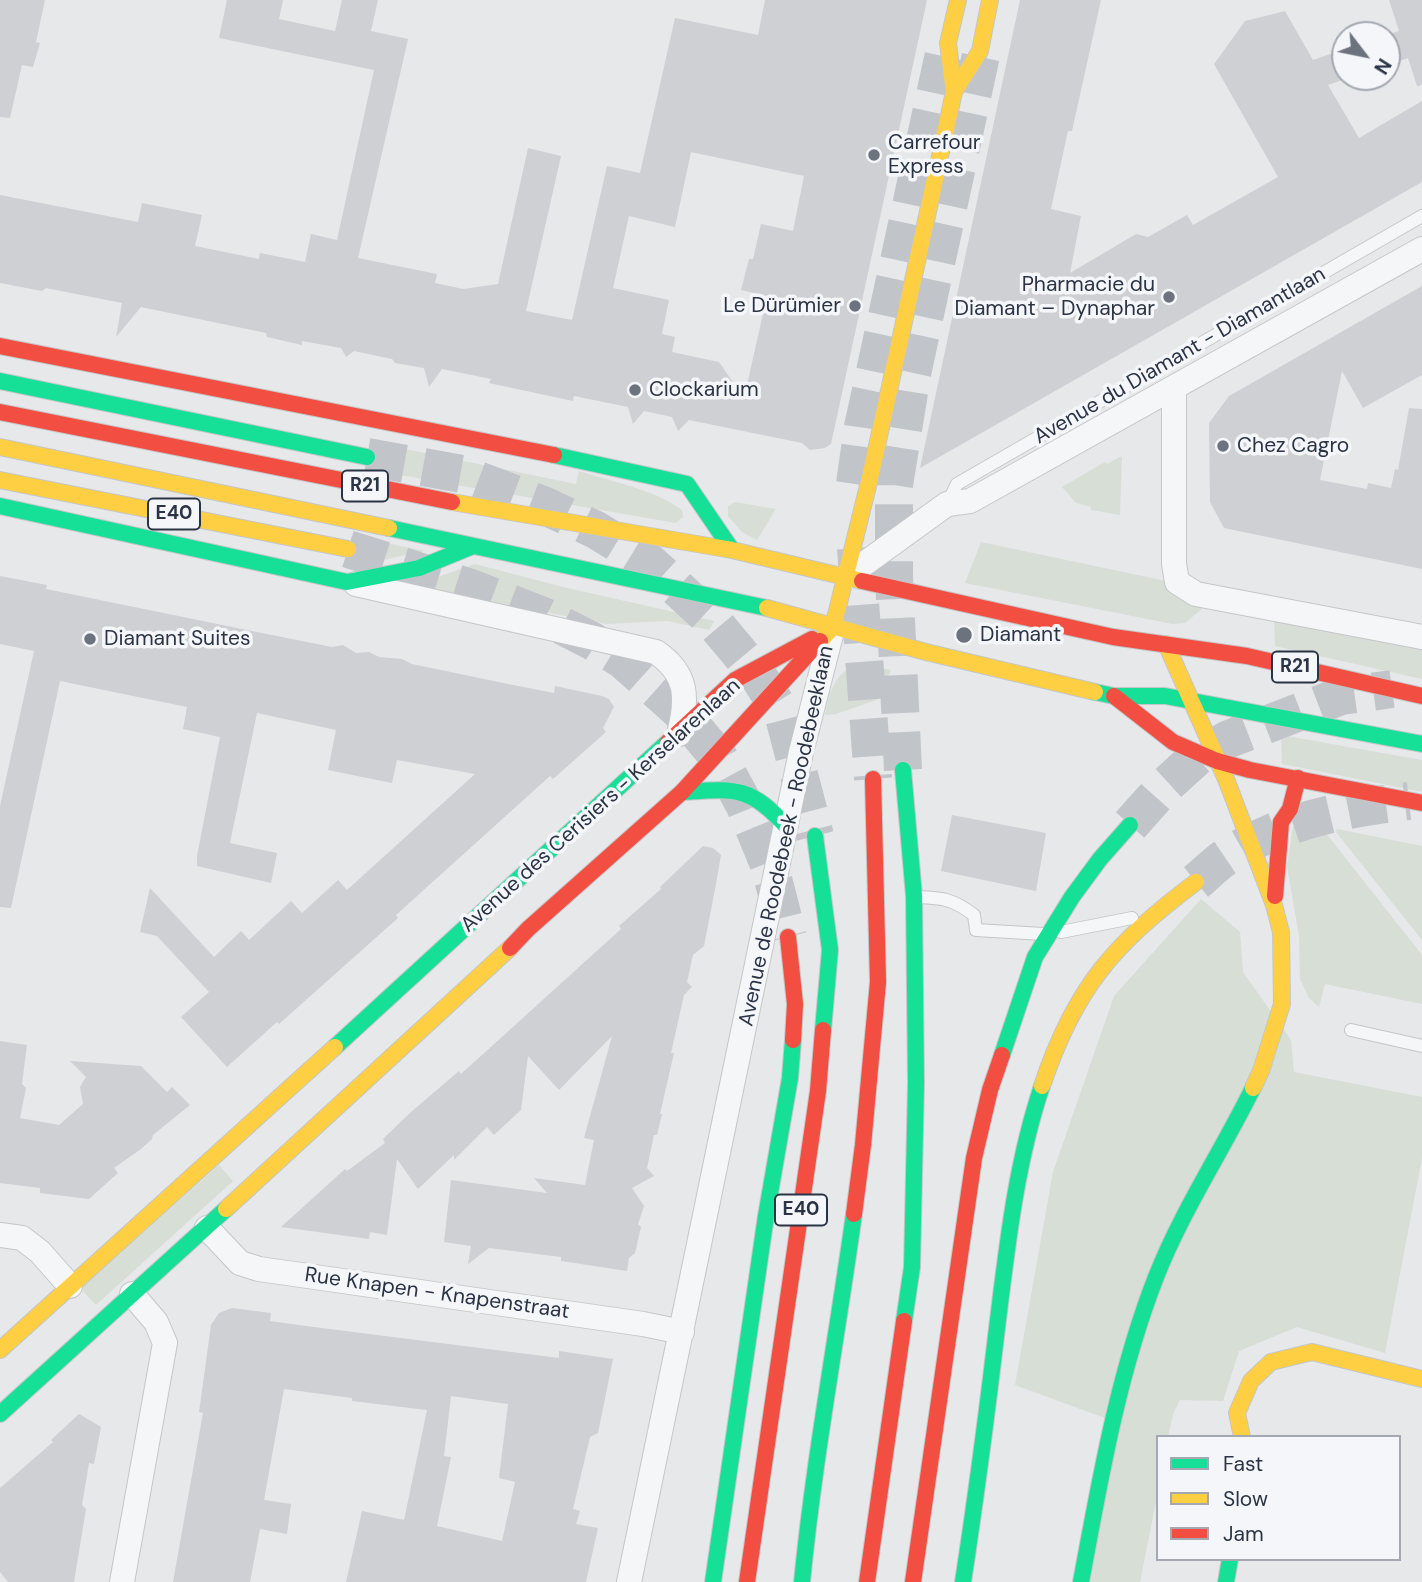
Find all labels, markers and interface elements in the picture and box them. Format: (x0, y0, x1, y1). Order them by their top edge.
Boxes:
north arrow (1331, 21, 1401, 91)
text: N (1368, 54, 1397, 79)
place label: Carrefour Express (888, 130, 981, 180)
marker: Carrefour Express (866, 147, 882, 163)
street label: Avenue du Diamant - Diamantlaan (1030, 262, 1330, 450)
place label: Pharmacie du Diamant – Dynaphar (954, 272, 1155, 322)
marker: Pharmacie du Diamant – Dynaphar (1161, 289, 1177, 305)
place label: Le Dürümier (723, 293, 841, 319)
marker: Le Dürümier (847, 298, 863, 314)
place label: Clockarium (649, 377, 759, 403)
marker: Clockarium (627, 382, 643, 398)
place label: Chez Cagro (1237, 433, 1349, 459)
marker: Chez Cagro (1215, 438, 1231, 454)
road number: R21 (342, 471, 388, 502)
road number: E40 (148, 499, 200, 530)
place label: Diamant (980, 622, 1061, 648)
marker: Diamant (954, 625, 974, 645)
place label: Diamant Suites (104, 626, 251, 652)
marker: Diamant Suites (82, 631, 98, 647)
street label: Avenue de Roodebeek - Roodebeeklaan (734, 643, 840, 1029)
road number: R21 (1272, 652, 1318, 682)
street label: Avenue des Cerisiers - Kerselarenlaan (456, 674, 746, 938)
road number: E40 (775, 1194, 827, 1226)
street label: Rue Knapen - Knapenstraat (303, 1263, 571, 1325)
legend (1156, 1435, 1401, 1561)
text: Fast (1223, 1450, 1263, 1478)
text: Slow (1223, 1485, 1268, 1513)
text: Jam (1223, 1520, 1264, 1548)

